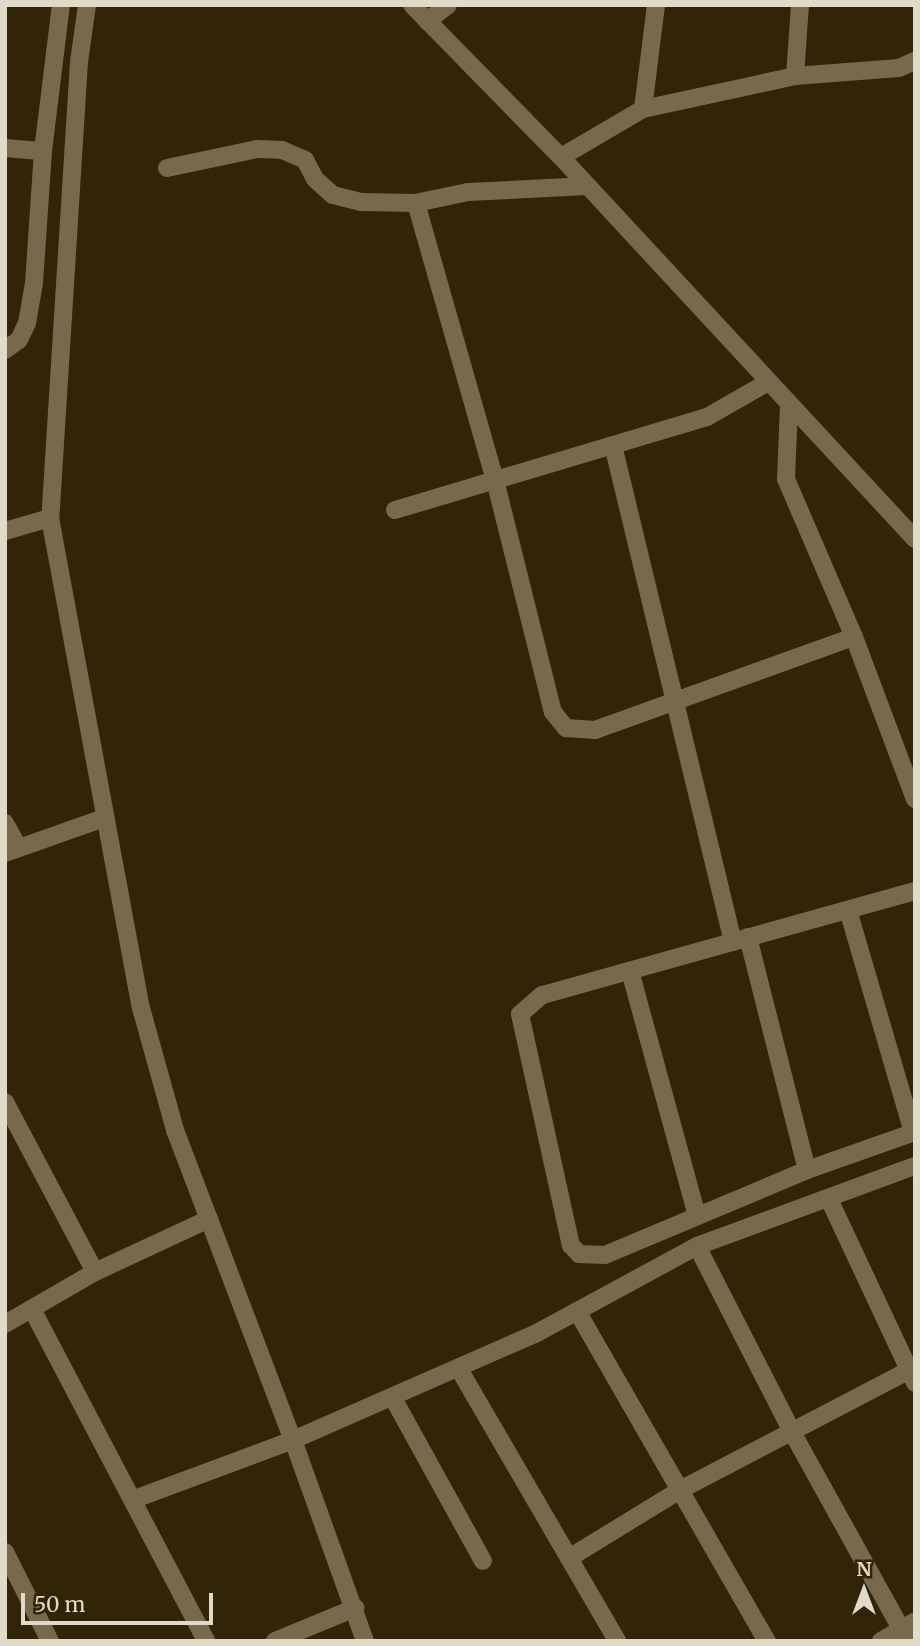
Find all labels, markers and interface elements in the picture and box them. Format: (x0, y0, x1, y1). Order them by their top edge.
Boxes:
north arrow (829, 1555, 899, 1625)
text: N (856, 1557, 872, 1581)
scale bar (24, 1580, 217, 1624)
text: 50 m (34, 1591, 85, 1618)

